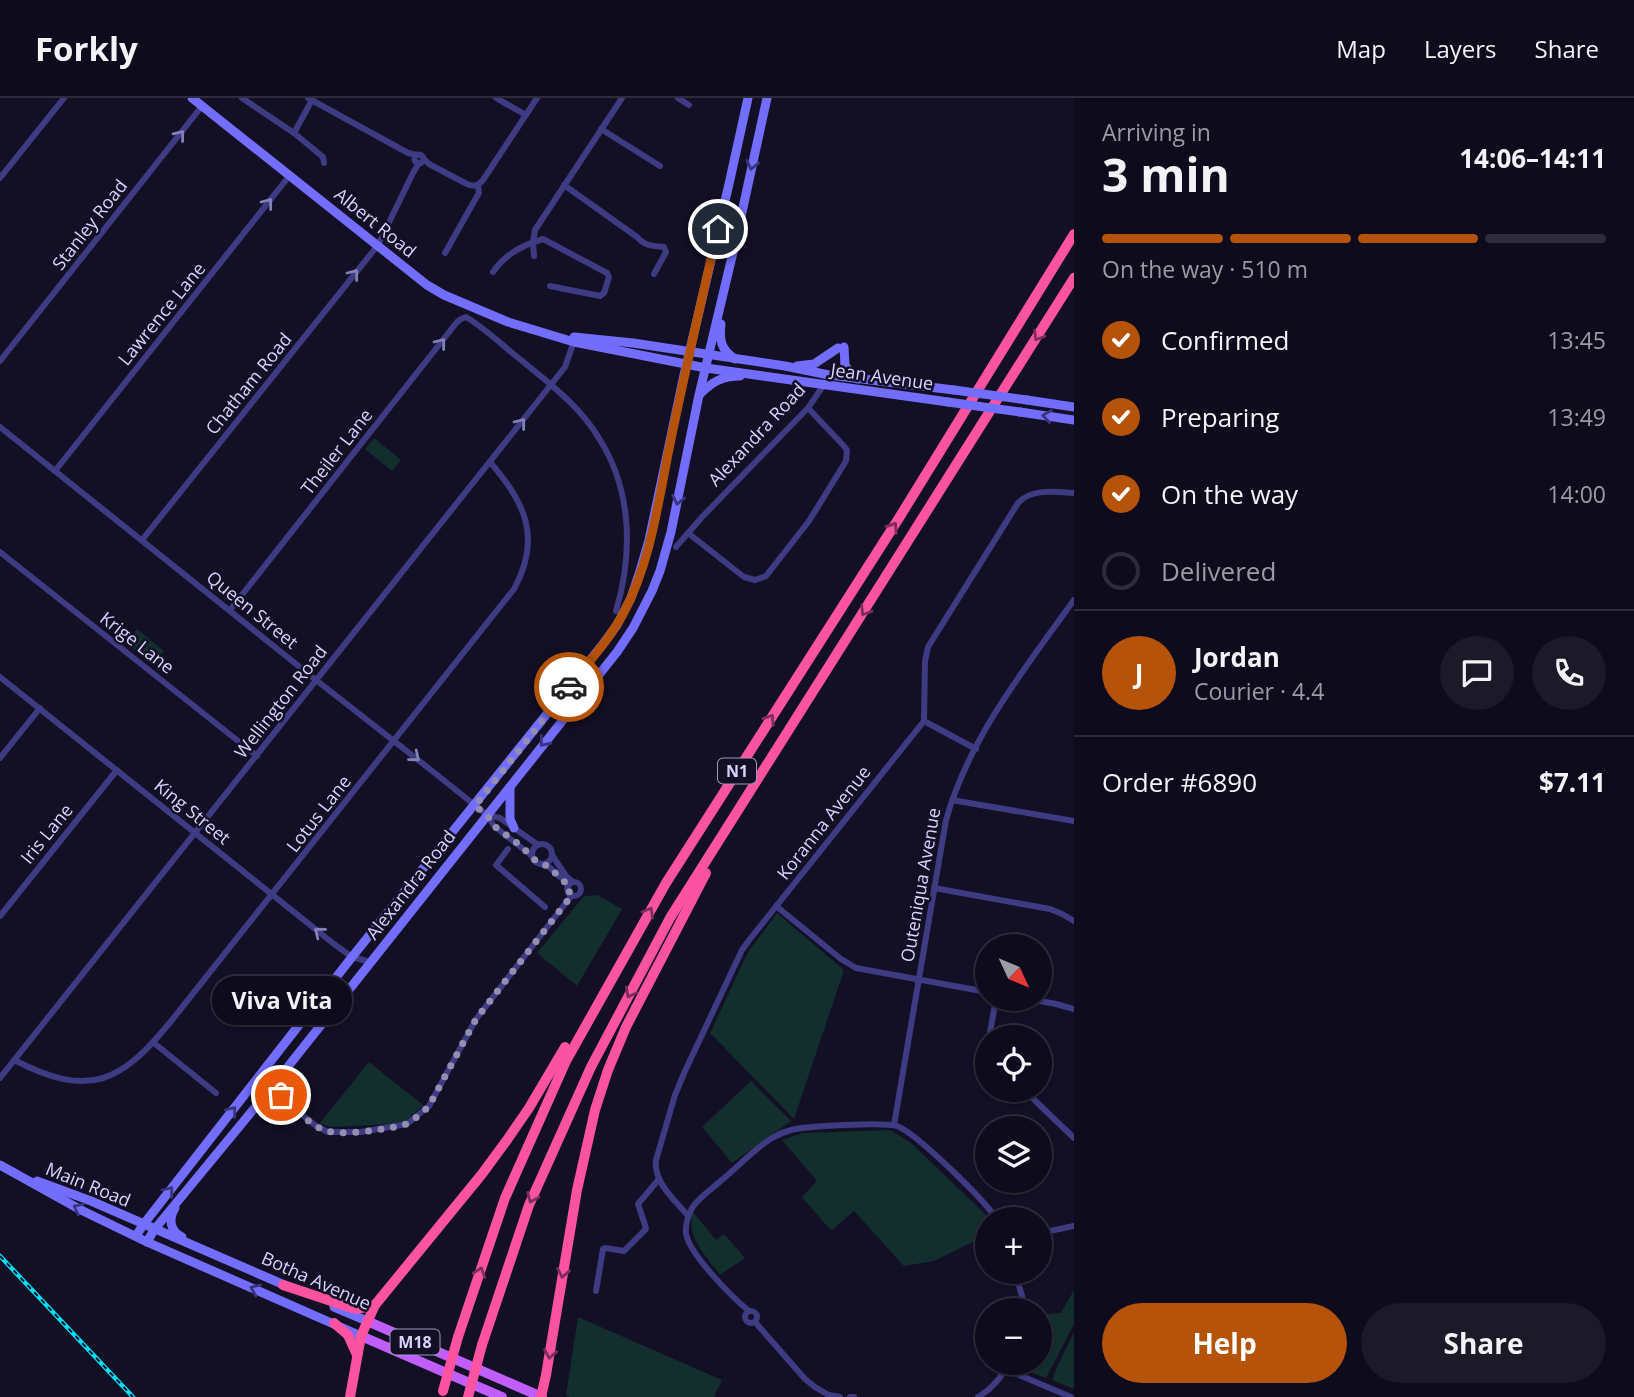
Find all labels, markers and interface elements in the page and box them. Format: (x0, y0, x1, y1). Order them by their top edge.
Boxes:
text: Forkly (35, 26, 138, 71)
text: Map (1336, 32, 1386, 65)
text: Layers (1424, 32, 1497, 65)
text: Share (1535, 32, 1599, 65)
text: Arriving in (1102, 116, 1211, 148)
one-way arrow (171, 130, 184, 143)
text: 14:06–14:11 (1459, 140, 1606, 176)
text: 3 min (1102, 143, 1230, 205)
one-way arrow (746, 159, 761, 171)
street label: Stanley Road (46, 174, 132, 275)
street label: Albert Road (330, 182, 421, 263)
one-way arrow (260, 199, 273, 211)
pin (688, 199, 748, 259)
icon: home (699, 210, 737, 248)
text: On the way · 510 m (1102, 253, 1308, 285)
street label: Lawrence Lane (112, 257, 210, 370)
one-way arrow (346, 270, 358, 283)
icon: check (1102, 321, 1140, 359)
text: Confirmed (1161, 322, 1289, 358)
text: 13:45 (1547, 324, 1606, 356)
street label: Chatham Road (200, 328, 297, 439)
one-way arrow (1034, 328, 1047, 341)
one-way arrow (433, 338, 445, 351)
street label: Jean Avenue (827, 357, 935, 395)
street label: Alexandra Road (702, 378, 810, 491)
icon: check (1102, 398, 1140, 436)
text: Preparing (1161, 399, 1279, 435)
text: 13:49 (1547, 401, 1606, 433)
street label: Theiler Lane (295, 403, 377, 499)
one-way arrow (1041, 409, 1053, 424)
one-way arrow (512, 418, 525, 431)
icon: check (1102, 475, 1140, 513)
text: On the way (1161, 476, 1298, 512)
text: 14:00 (1547, 478, 1606, 510)
one-way arrow (671, 493, 686, 505)
one-way arrow (884, 522, 897, 535)
text: Delivered (1161, 553, 1276, 589)
street label: Queen Street (202, 565, 303, 654)
one-way arrow (860, 604, 873, 617)
street label: Krige Lane (96, 606, 180, 679)
button: chat (1440, 636, 1514, 710)
button: phone (1532, 636, 1606, 710)
text: Jordan (1194, 639, 1280, 675)
street label: Wellington Road (229, 640, 332, 763)
courier (534, 652, 604, 722)
text: J (1135, 655, 1143, 691)
icon: car (550, 668, 588, 706)
text: Courier · 4.4 (1194, 675, 1324, 707)
one-way arrow (762, 714, 775, 727)
one-way arrow (540, 735, 553, 747)
one-way arrow (407, 749, 420, 761)
road number: N1 (718, 758, 756, 784)
street label: Koranna Avenue (771, 760, 875, 884)
text: Order #6890 (1102, 764, 1257, 800)
text: $7.11 (1539, 764, 1606, 800)
street label: Lotus Lane (281, 770, 356, 857)
street label: King Street (150, 773, 236, 849)
street label: Iris Lane (15, 798, 78, 868)
street label: Outeniqua Avenue (895, 806, 945, 964)
street label: Alexandra Road (360, 825, 460, 944)
one-way arrow (641, 906, 654, 919)
one-way arrow (315, 928, 328, 940)
north arrow (975, 934, 1052, 1012)
map controls (975, 934, 1052, 1375)
callout: Viva Vita (211, 976, 351, 1025)
text: Viva Vita (232, 984, 332, 1016)
one-way arrow (625, 986, 639, 998)
button: locate (975, 1025, 1052, 1102)
pin (251, 1065, 311, 1125)
icon: bag (262, 1076, 300, 1114)
one-way arrow (223, 1106, 236, 1119)
button: layers (975, 1116, 1052, 1193)
street label: Main Road (42, 1156, 134, 1212)
one-way arrow (161, 1186, 174, 1198)
one-way arrow (527, 1192, 541, 1204)
one-way arrow (73, 1203, 85, 1217)
button: + (975, 1207, 1052, 1284)
street label: Botha Avenue (258, 1245, 375, 1315)
one-way arrow (472, 1266, 486, 1279)
one-way arrow (556, 1267, 571, 1279)
one-way arrow (250, 1283, 263, 1297)
button: − (975, 1298, 1052, 1375)
button: Help (1102, 1303, 1347, 1383)
button: Share (1361, 1303, 1606, 1383)
road number: M18 (390, 1330, 440, 1354)
one-way arrow (543, 1348, 558, 1360)

